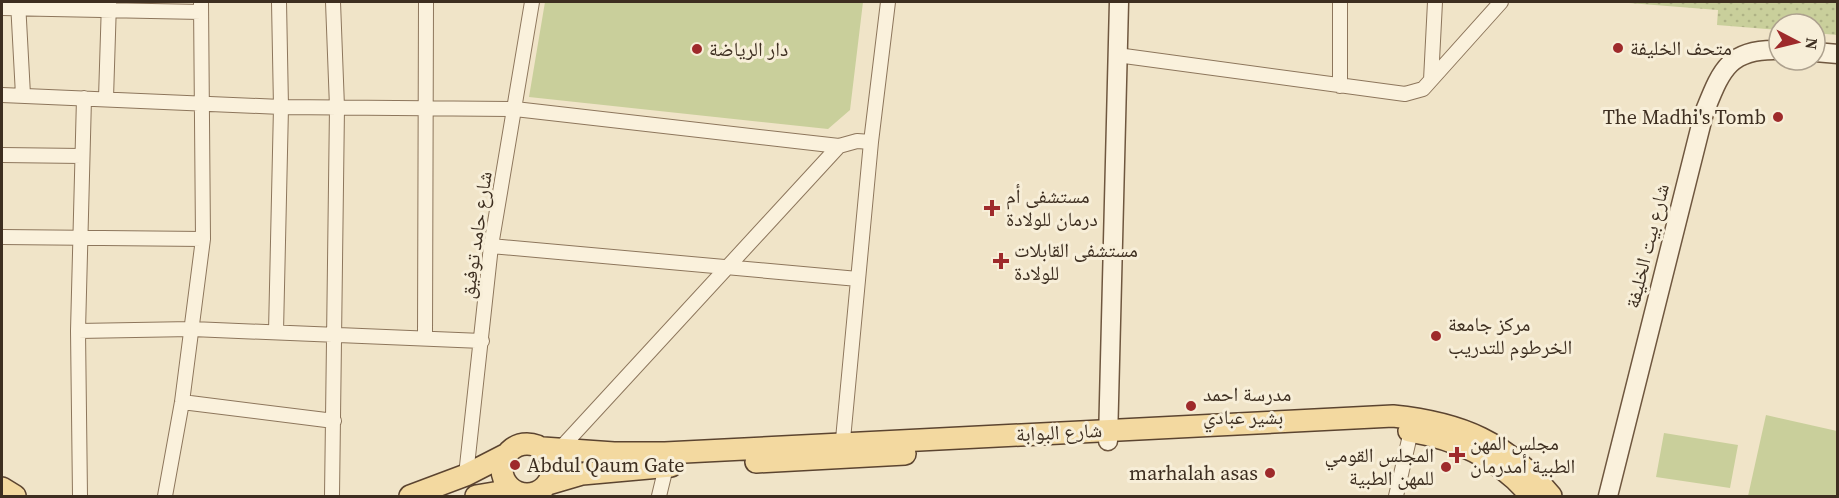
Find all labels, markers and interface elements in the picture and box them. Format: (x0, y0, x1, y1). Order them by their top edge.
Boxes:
north arrow (1767, 12, 1827, 72)
place label: متحف الخليفة (1630, 34, 1732, 62)
place label: دار الرياضة (709, 35, 788, 63)
text: N (1800, 37, 1824, 51)
marker: متحف الخليفة (1611, 41, 1625, 55)
marker: دار الرياضة (690, 42, 704, 56)
place label: The Madhi's Tomb (1603, 103, 1766, 131)
marker: The Madhi's Tomb (1771, 110, 1785, 124)
street label: شارع حامد توفيق (453, 169, 499, 301)
street label: شارع بيت الخليفة (1618, 181, 1676, 311)
place label: مستشفى أم درمان للولادة (1006, 182, 1098, 233)
marker: مستشفى أم درمان للولادة (983, 199, 1001, 217)
place label: مستشفى القابلات للولادة (1014, 236, 1138, 287)
marker: مستشفى القابلات للولادة (992, 252, 1010, 270)
place label: مركز جامعة الخرطوم للتدريب (1448, 310, 1572, 361)
marker: مركز جامعة الخرطوم للتدريب (1429, 329, 1443, 343)
place label: مدرسة احمد بشير عبادي (1203, 380, 1291, 433)
marker: مدرسة احمد بشير عبادي (1184, 399, 1198, 413)
street label: شارع البوابة (1015, 416, 1103, 448)
place label: مجلس المهن الطبية أمدرمان (1470, 429, 1575, 480)
place label: المجلس القومي للمهن الطبية (1325, 441, 1434, 492)
marker: مجلس المهن الطبية أمدرمان (1448, 446, 1466, 464)
place label: Abdul Qaum Gate (527, 451, 684, 479)
marker: Abdul Qaum Gate (508, 458, 522, 472)
place label: marhalah asas (1129, 459, 1258, 487)
marker: المجلس القومي للمهن الطبية (1439, 460, 1453, 474)
marker: marhalah asas (1263, 466, 1277, 480)

